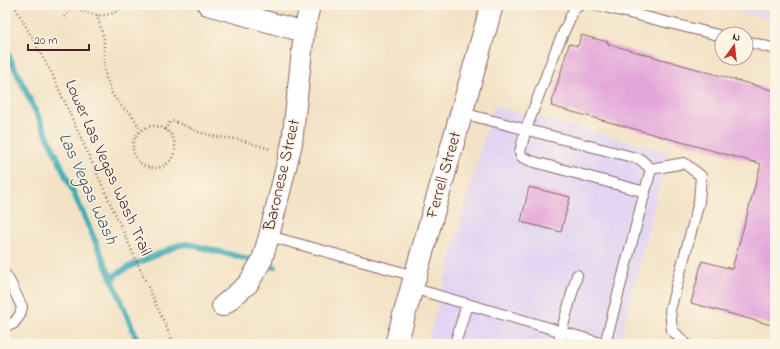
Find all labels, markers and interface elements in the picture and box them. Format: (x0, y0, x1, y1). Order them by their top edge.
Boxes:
scale bar (28, 26, 89, 52)
north arrow (714, 26, 754, 66)
text: N (731, 29, 742, 46)
text: 20 m (34, 32, 57, 50)
street label: Lower Las Vegas Wash Trail (60, 77, 156, 259)
street label: Baronese Street (257, 116, 307, 234)
street label: Ferrell Street (419, 128, 468, 222)
water label: Las Vegas Wash (53, 130, 121, 248)

